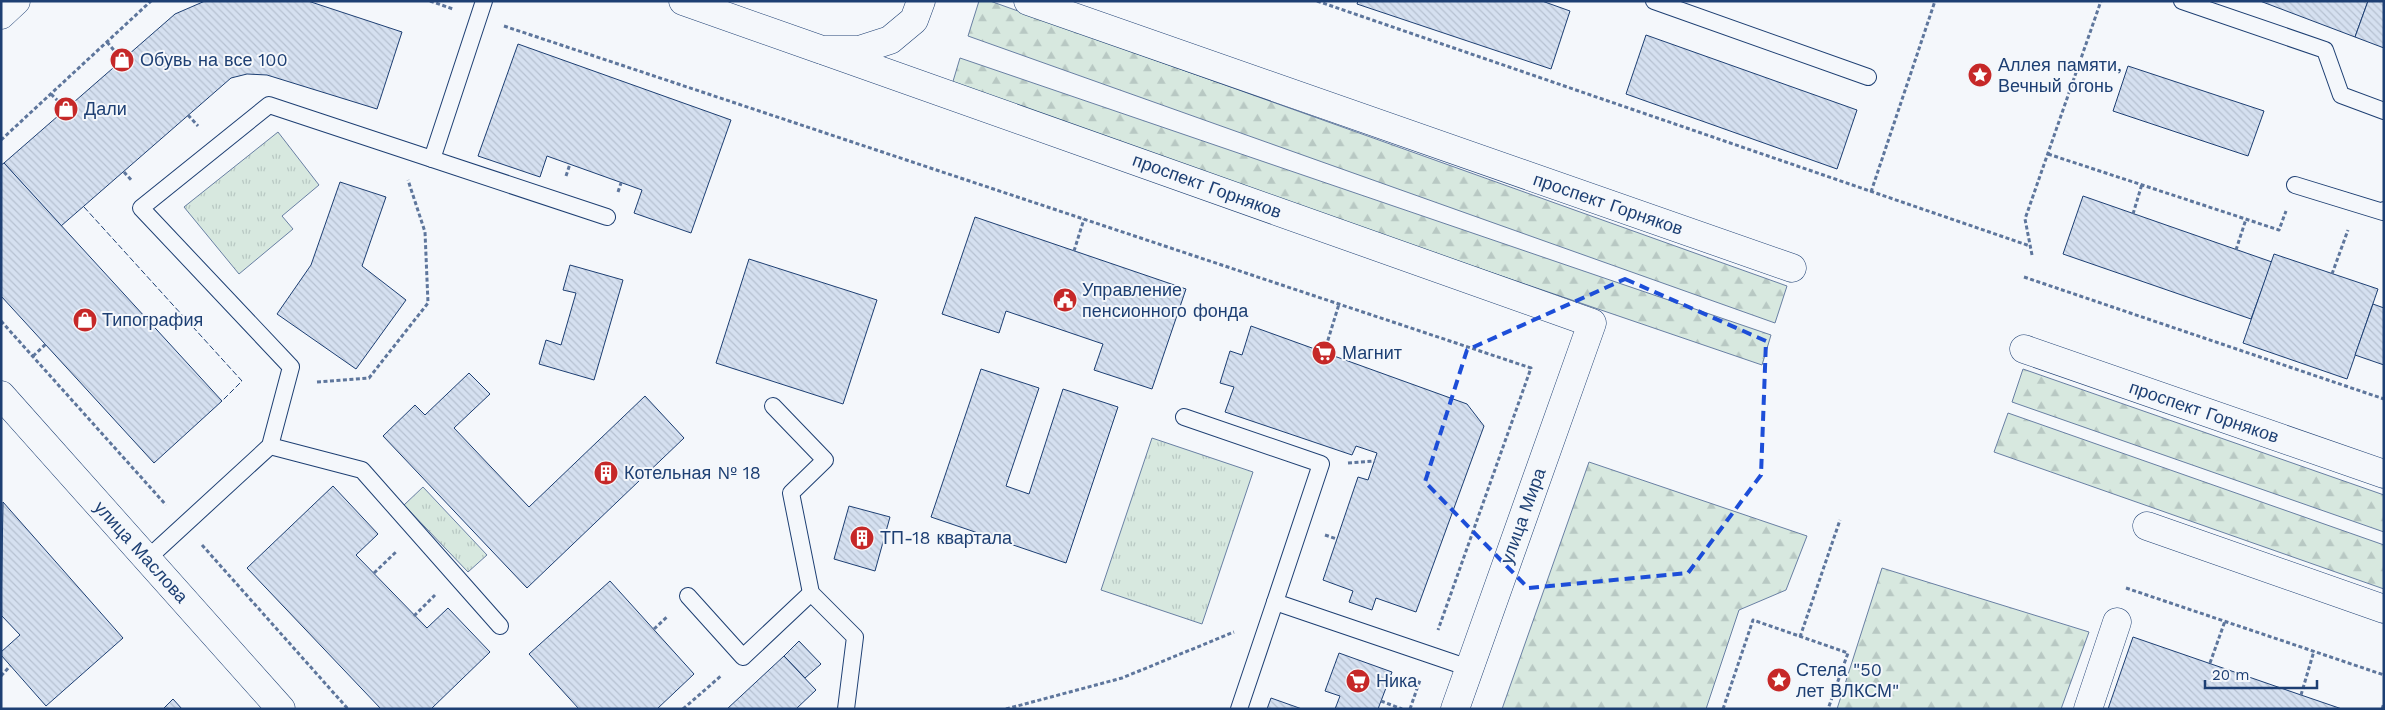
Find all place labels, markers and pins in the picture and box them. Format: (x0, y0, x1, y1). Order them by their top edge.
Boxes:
shop icon: Обувь на все 100 (109, 47, 135, 73)
place label: Обувь на все 100 (140, 49, 288, 70)
place label: Аллея памяти, Вечный огонь (1998, 54, 2122, 96)
place icon: Аллея памяти, Вечный огонь (1967, 62, 1993, 88)
shop icon: Дали (53, 96, 79, 122)
place label: Дали (84, 98, 127, 119)
place label: Управление пенсионного фонда (1082, 279, 1249, 321)
public building icon: Управление пенсионного фонда (1052, 287, 1078, 313)
shop icon: Типография (72, 307, 98, 333)
place label: Типография (102, 309, 203, 330)
supermarket icon: Магнит (1311, 340, 1337, 366)
place label: Магнит (1342, 342, 1402, 363)
building icon: Котельная № 18 (593, 460, 619, 486)
place label: Котельная № 18 (624, 462, 761, 483)
building icon: ТП-18 квартала (849, 525, 875, 551)
place label: ТП-18 квартала (880, 527, 1013, 548)
place label: Стела "50 лет ВЛКСМ" (1796, 659, 1899, 701)
place icon: Стела "50 лет ВЛКСМ" (1766, 667, 1792, 693)
supermarket icon: Ника (1345, 668, 1371, 694)
place label: Ника (1376, 670, 1418, 691)

